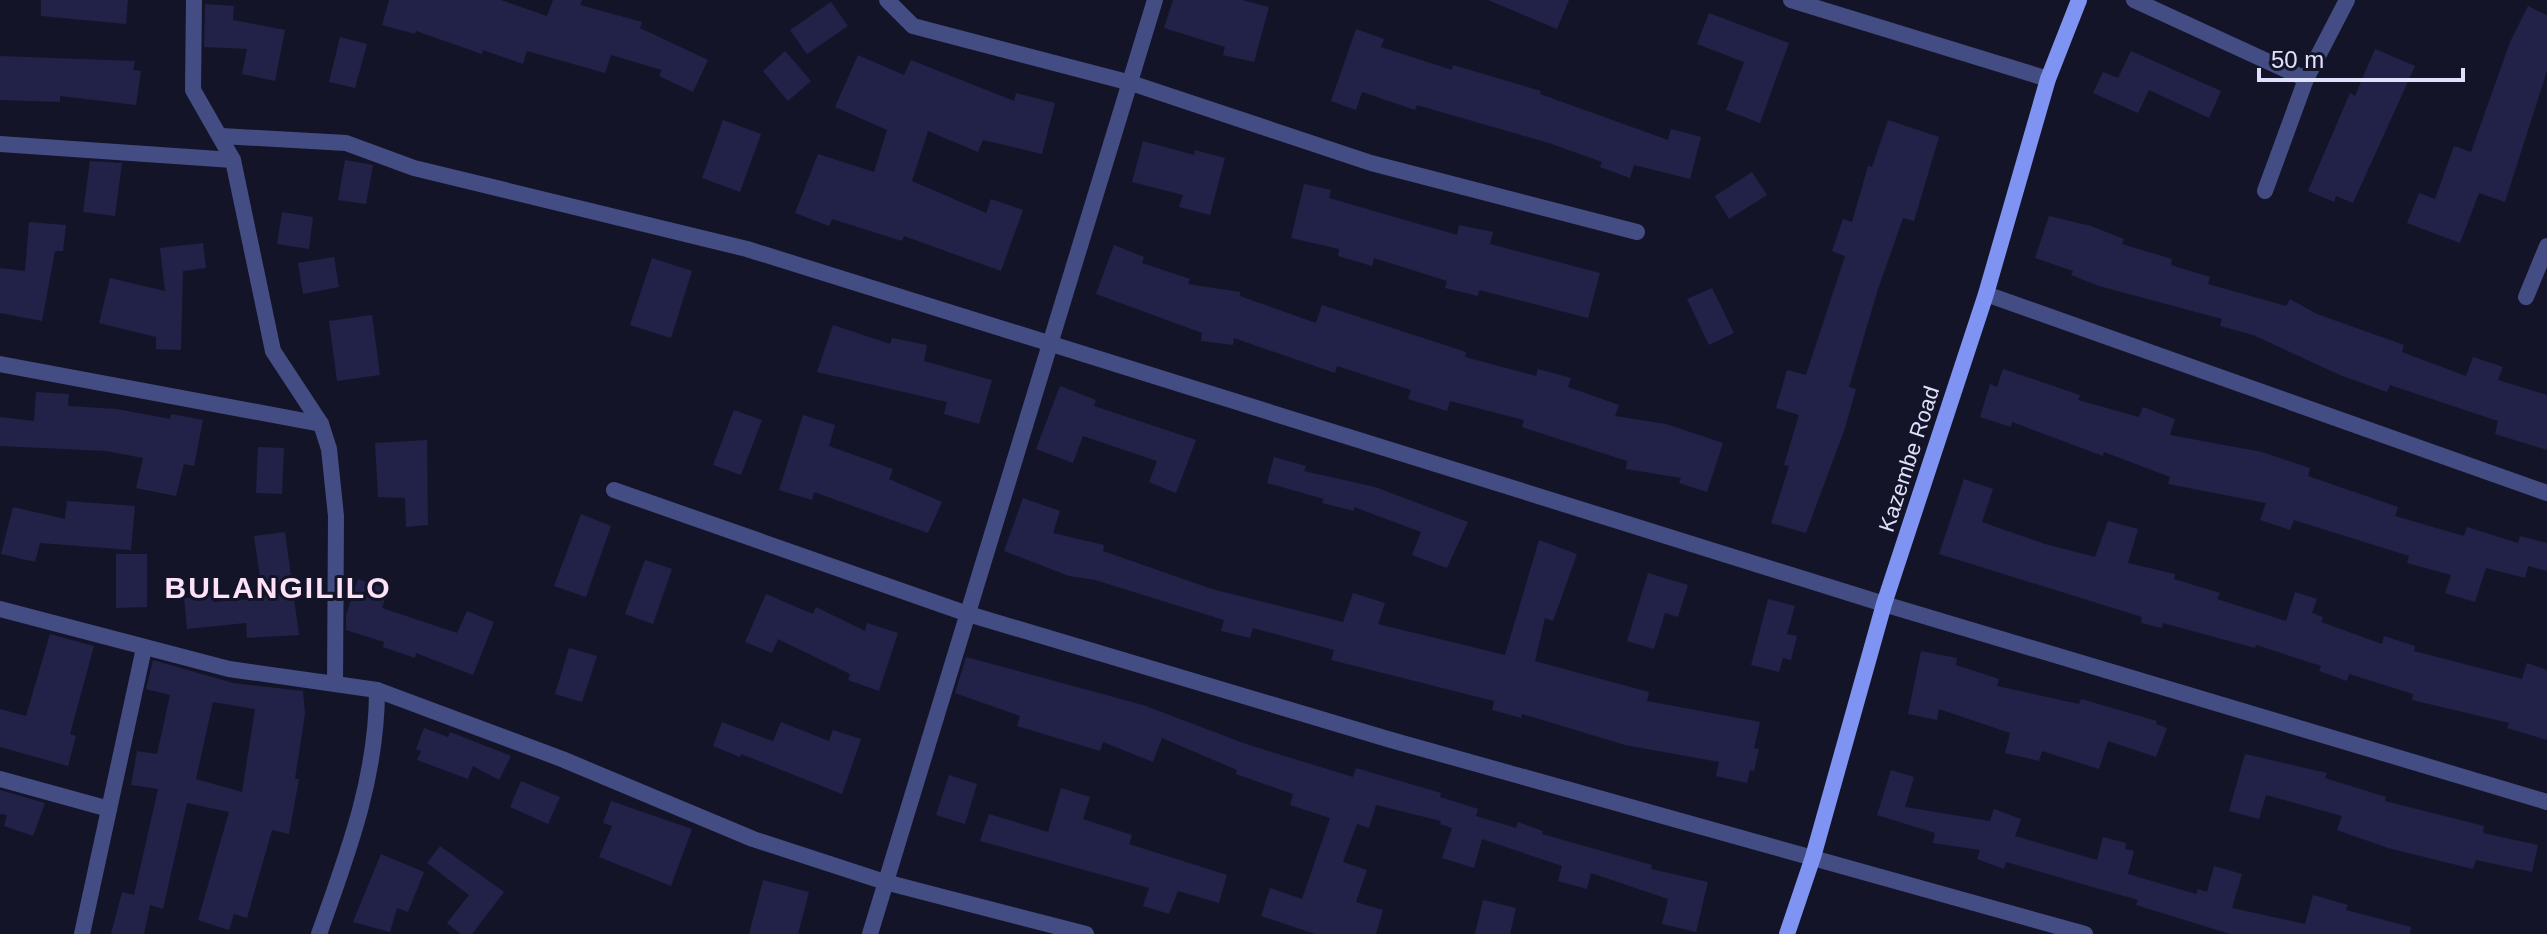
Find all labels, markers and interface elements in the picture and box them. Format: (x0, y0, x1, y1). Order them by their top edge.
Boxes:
scale bar (2259, 32, 2463, 82)
text: 50 m (2271, 46, 2324, 73)
street label: Kazembe Road (1874, 383, 1944, 535)
district label: BULANGILILO (165, 571, 391, 604)

